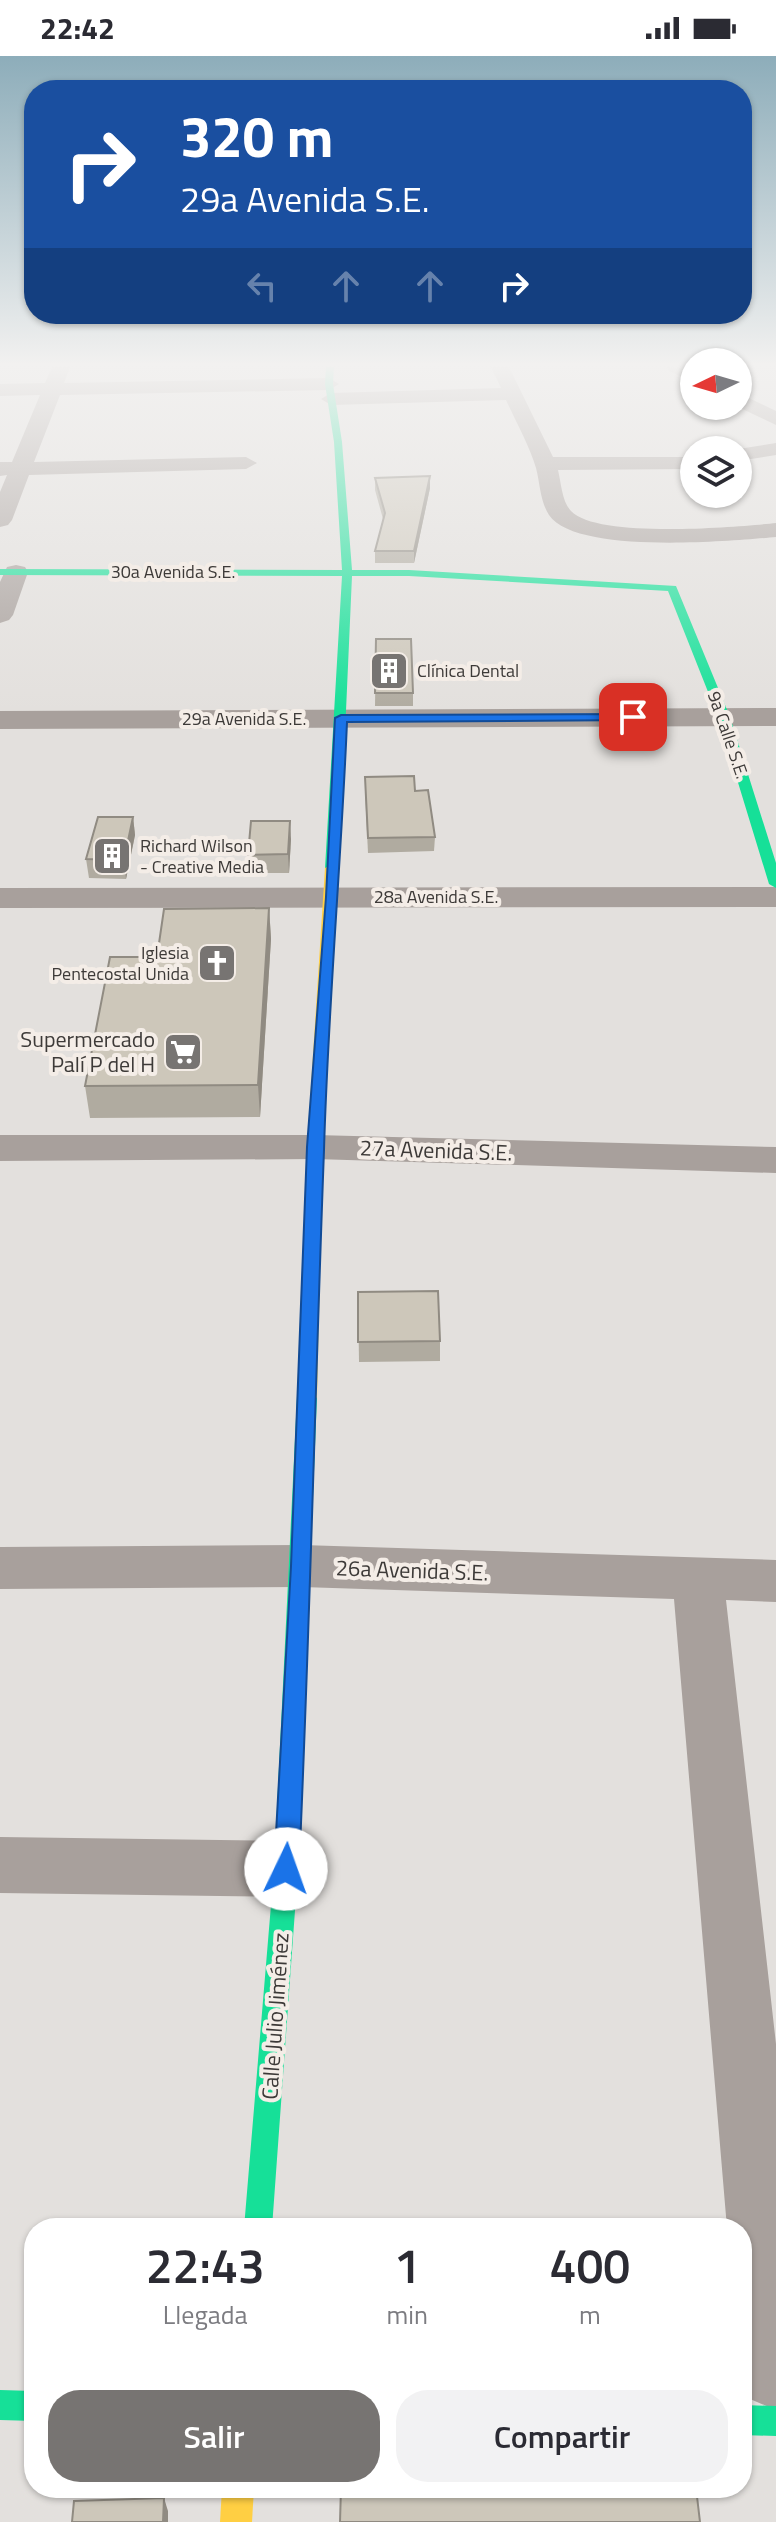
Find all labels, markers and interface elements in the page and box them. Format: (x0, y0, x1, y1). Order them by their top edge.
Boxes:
text: 22:42 (40, 5, 115, 51)
text: 320 m (180, 94, 333, 179)
icon: right (48, 112, 152, 216)
text: 29a Avenida S.E. (180, 171, 429, 226)
icon: left (240, 264, 284, 308)
icon: ahead (324, 264, 368, 308)
icon: ahead (408, 264, 452, 308)
icon: right (492, 264, 536, 308)
north arrow (680, 348, 752, 420)
map controls (680, 348, 752, 508)
button: layers (680, 436, 752, 508)
street label: 30a Avenida S.E. (111, 558, 235, 585)
building icon: Clínica Dental (368, 650, 410, 692)
place label: Clínica Dental (417, 657, 519, 684)
pin (599, 683, 667, 751)
street label: 9a Calle S.E. (701, 688, 756, 782)
icon: arrive (611, 695, 655, 739)
street label: 29a Avenida S.E. (182, 705, 306, 732)
place label: Richard Wilson - Creative Media (140, 832, 264, 880)
building icon: Richard Wilson - Creative Media (91, 835, 133, 877)
street label: 28a Avenida S.E. (374, 883, 498, 910)
place label: Iglesia Pentecostal Unida (51, 939, 189, 987)
church icon: Iglesia Pentecostal Unida (196, 942, 238, 984)
place label: Supermercado Palí P del H (20, 1022, 155, 1081)
supermarket icon: Supermercado Palí P del H (162, 1031, 204, 1073)
street label: 27a Avenida S.E. (359, 1130, 513, 1170)
street label: 26a Avenida S.E. (335, 1550, 489, 1590)
position arrow (244, 1827, 328, 1911)
street label: Calle Julio Jiménez (252, 1931, 298, 2101)
text: 22:43 (146, 2229, 265, 2302)
text: 1 (394, 2229, 421, 2302)
text: 400 (550, 2229, 630, 2302)
text: Llegada (163, 2295, 248, 2334)
text: min (386, 2295, 428, 2334)
text: m (579, 2295, 601, 2334)
button: Salir (48, 2390, 380, 2482)
button: Compartir (396, 2390, 728, 2482)

